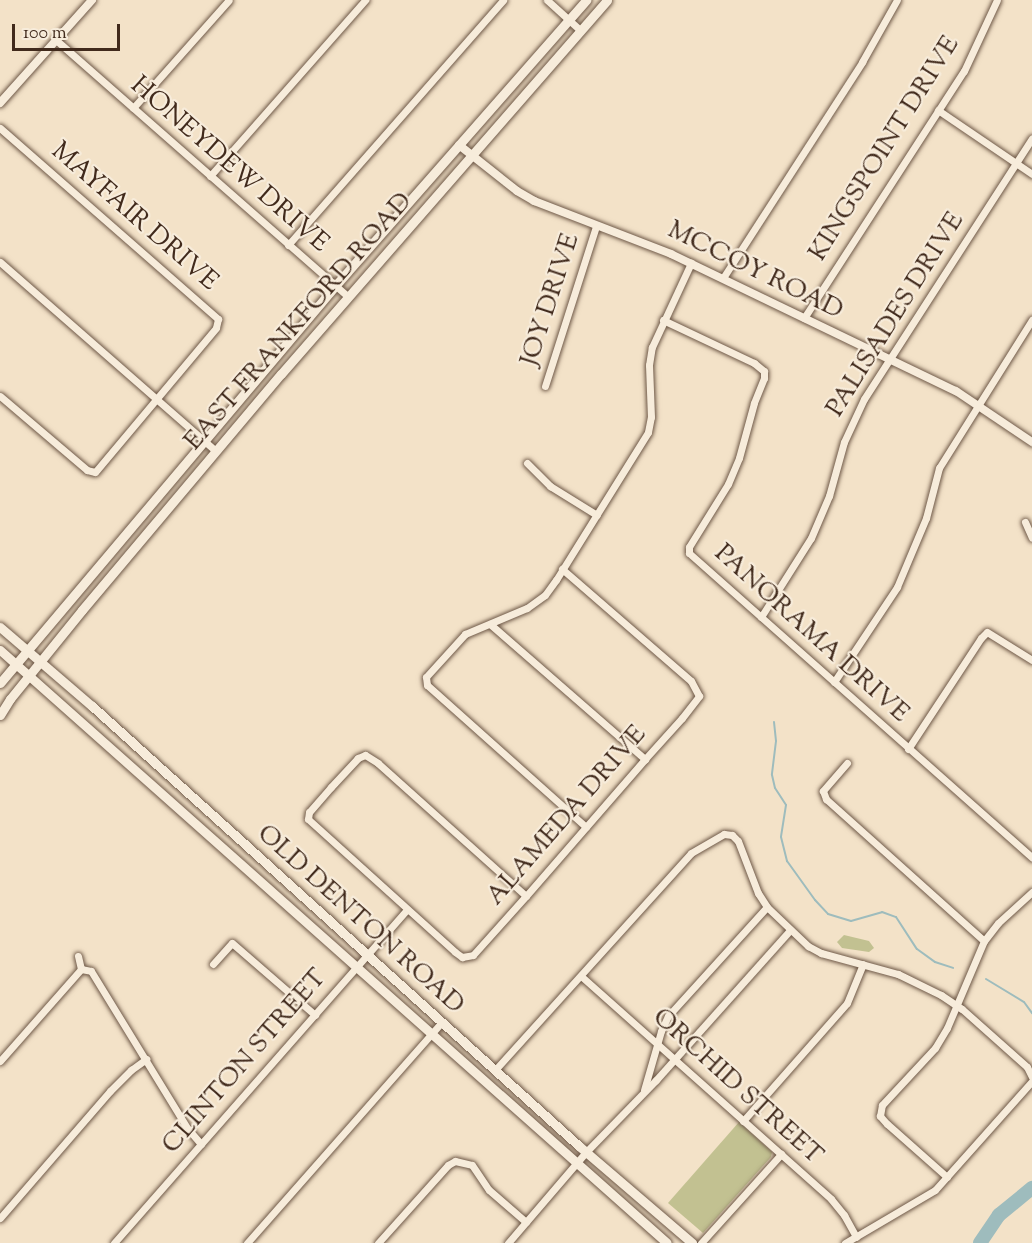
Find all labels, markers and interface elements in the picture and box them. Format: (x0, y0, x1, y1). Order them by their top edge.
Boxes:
scale bar (15, 12, 123, 50)
text: 100 m (23, 21, 67, 47)
street label: KINGSPOINT DRIVE (803, 31, 967, 267)
street label: HONEYDEW DRIVE (123, 70, 335, 260)
street label: MAYFAIR DRIVE (44, 136, 224, 298)
street label: EAST FRANKFORD ROAD (179, 187, 419, 457)
street label: PALISADES DRIVE (820, 207, 972, 423)
street label: MCCOY ROAD (662, 215, 848, 327)
street label: JOY DRIVE (515, 230, 587, 370)
street label: PANORAMA DRIVE (707, 538, 915, 730)
street label: ALAMEDA DRIVE (480, 720, 654, 912)
street label: OLD DENTON ROAD (250, 819, 470, 1021)
street label: CLINTON STREET (156, 963, 334, 1161)
street label: ORCHID STREET (645, 1002, 829, 1172)

